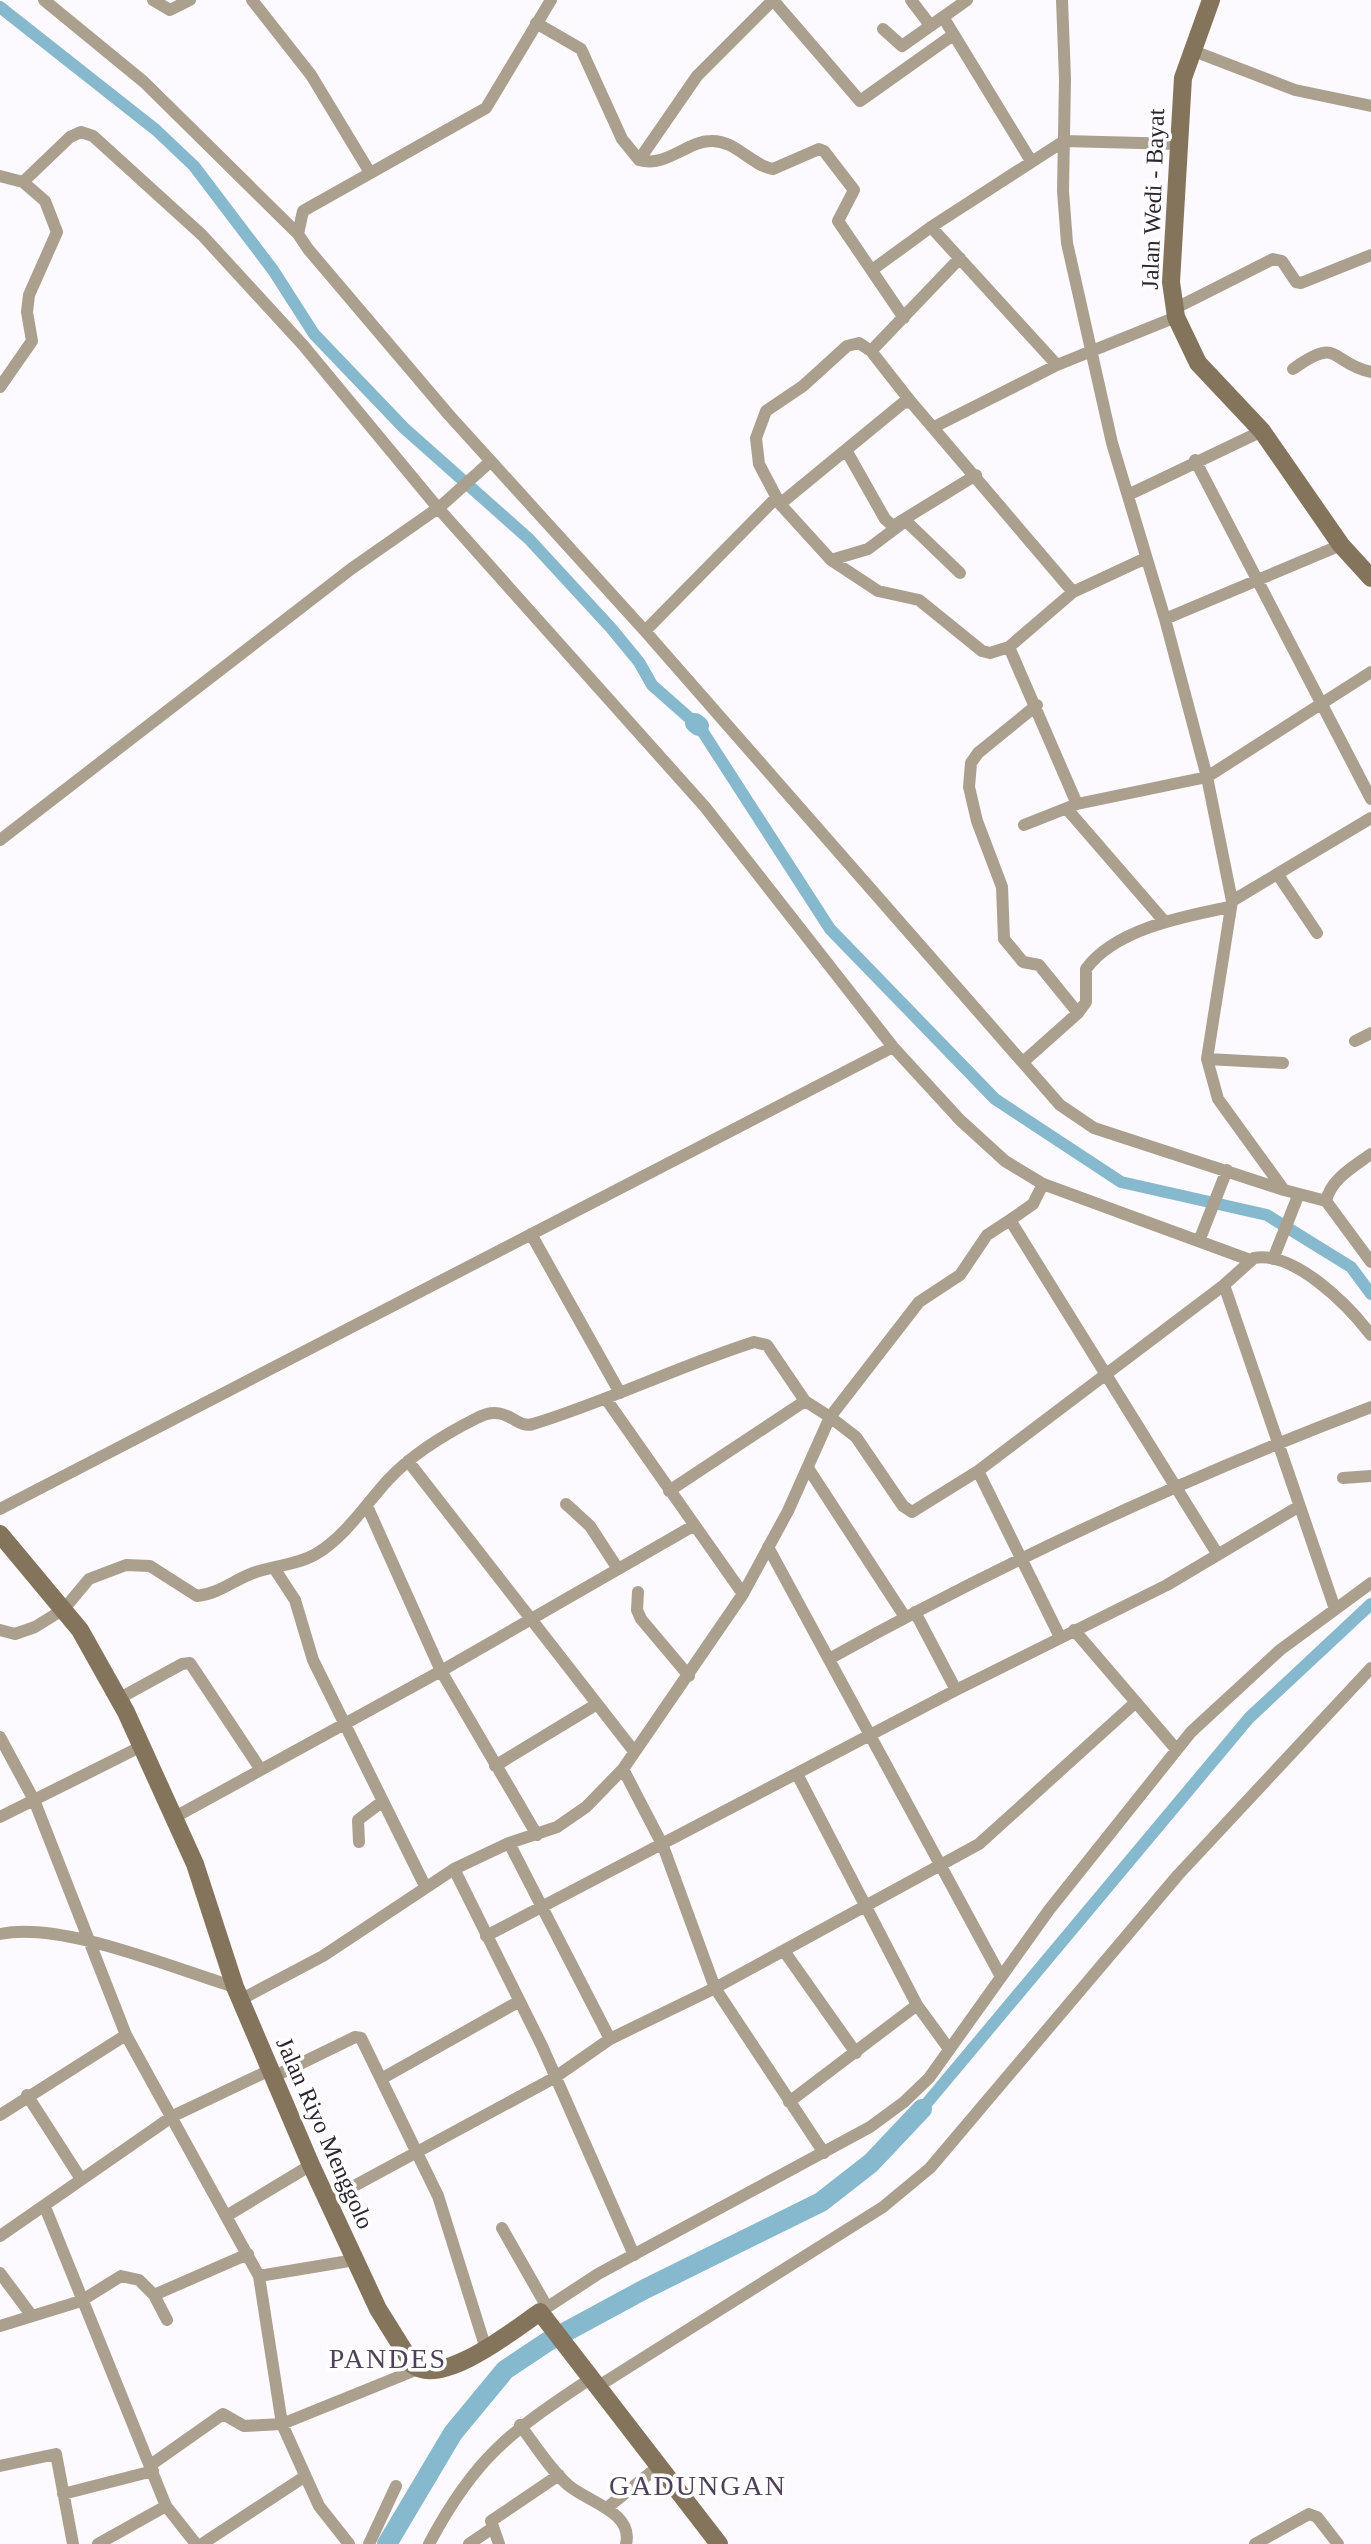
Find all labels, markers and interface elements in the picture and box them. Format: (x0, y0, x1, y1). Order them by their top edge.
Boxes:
street label: Jalan Wedi - Bayat (1137, 108, 1169, 290)
street label: Jalan Riyo Menggolo (271, 2033, 379, 2233)
district label: PANDES (329, 2343, 447, 2374)
district label: GADUNGAN (609, 2470, 787, 2501)

